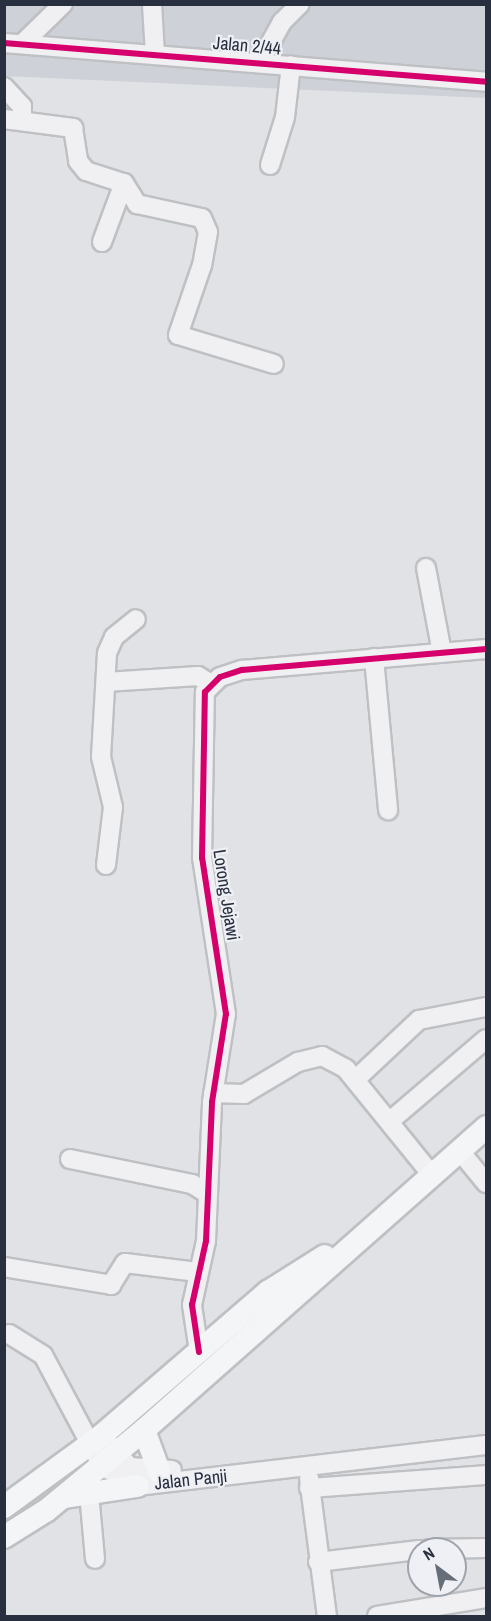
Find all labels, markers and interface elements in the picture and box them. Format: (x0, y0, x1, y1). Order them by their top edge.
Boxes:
street label: Jalan 2/44 (212, 32, 282, 60)
street label: Lorong Jejawi (208, 848, 244, 942)
street label: Jalan Panji (154, 1465, 228, 1495)
north arrow (407, 1537, 467, 1597)
text: N (419, 1542, 438, 1565)

